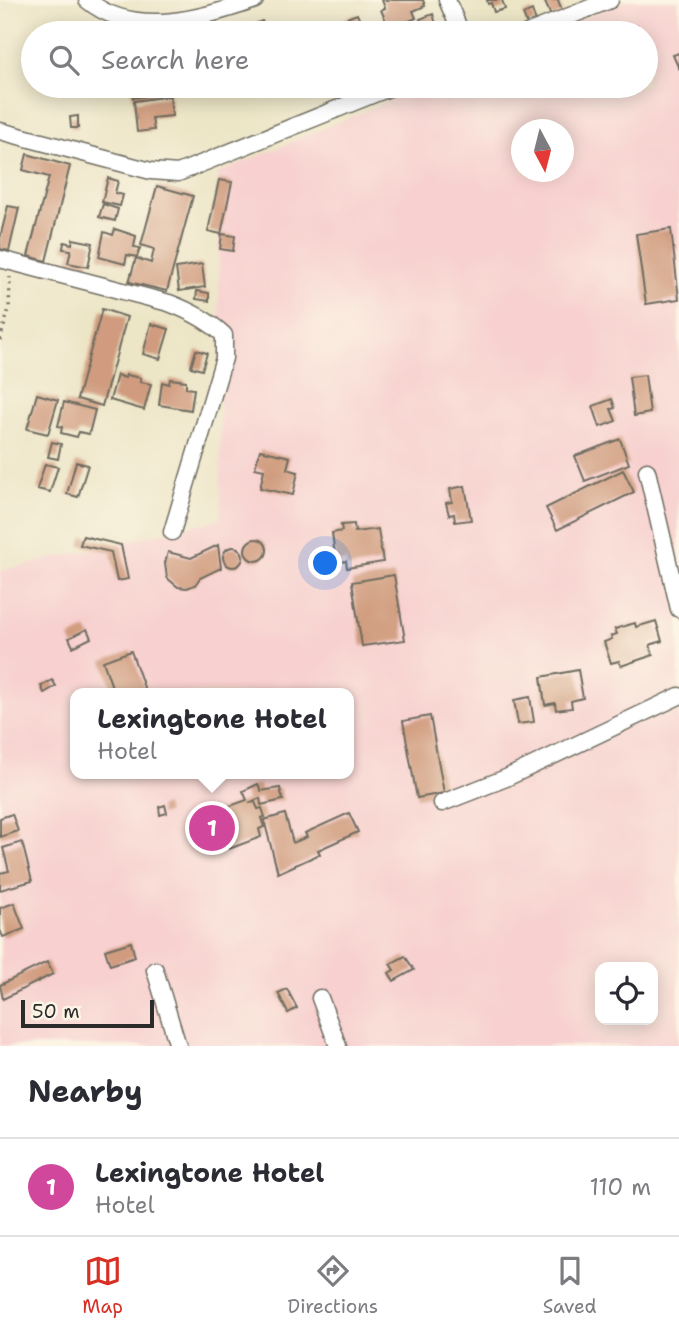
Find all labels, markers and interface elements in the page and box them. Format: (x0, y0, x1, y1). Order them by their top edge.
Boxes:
search box (21, 21, 658, 98)
icon: search (45, 41, 83, 79)
text: Search here (101, 42, 250, 77)
north arrow (511, 119, 574, 182)
your location (308, 546, 342, 580)
popup (70, 688, 354, 779)
text: Lexingtone Hotel (97, 701, 327, 736)
text: Hotel (97, 736, 157, 766)
pin: 1 (189, 802, 235, 854)
map controls (595, 962, 658, 1025)
button: locate (595, 962, 658, 1025)
scale bar (21, 997, 154, 1029)
text: 50 m (32, 999, 80, 1024)
text: Nearby (28, 1071, 143, 1112)
text: Lexingtone Hotel (95, 1155, 324, 1190)
text: 1 (46, 1172, 56, 1202)
text: 110 m (589, 1172, 651, 1202)
text: Hotel (95, 1190, 155, 1220)
tab: Map (82, 1252, 123, 1319)
tab: Directions (288, 1252, 378, 1319)
tab: Saved (543, 1252, 597, 1319)

